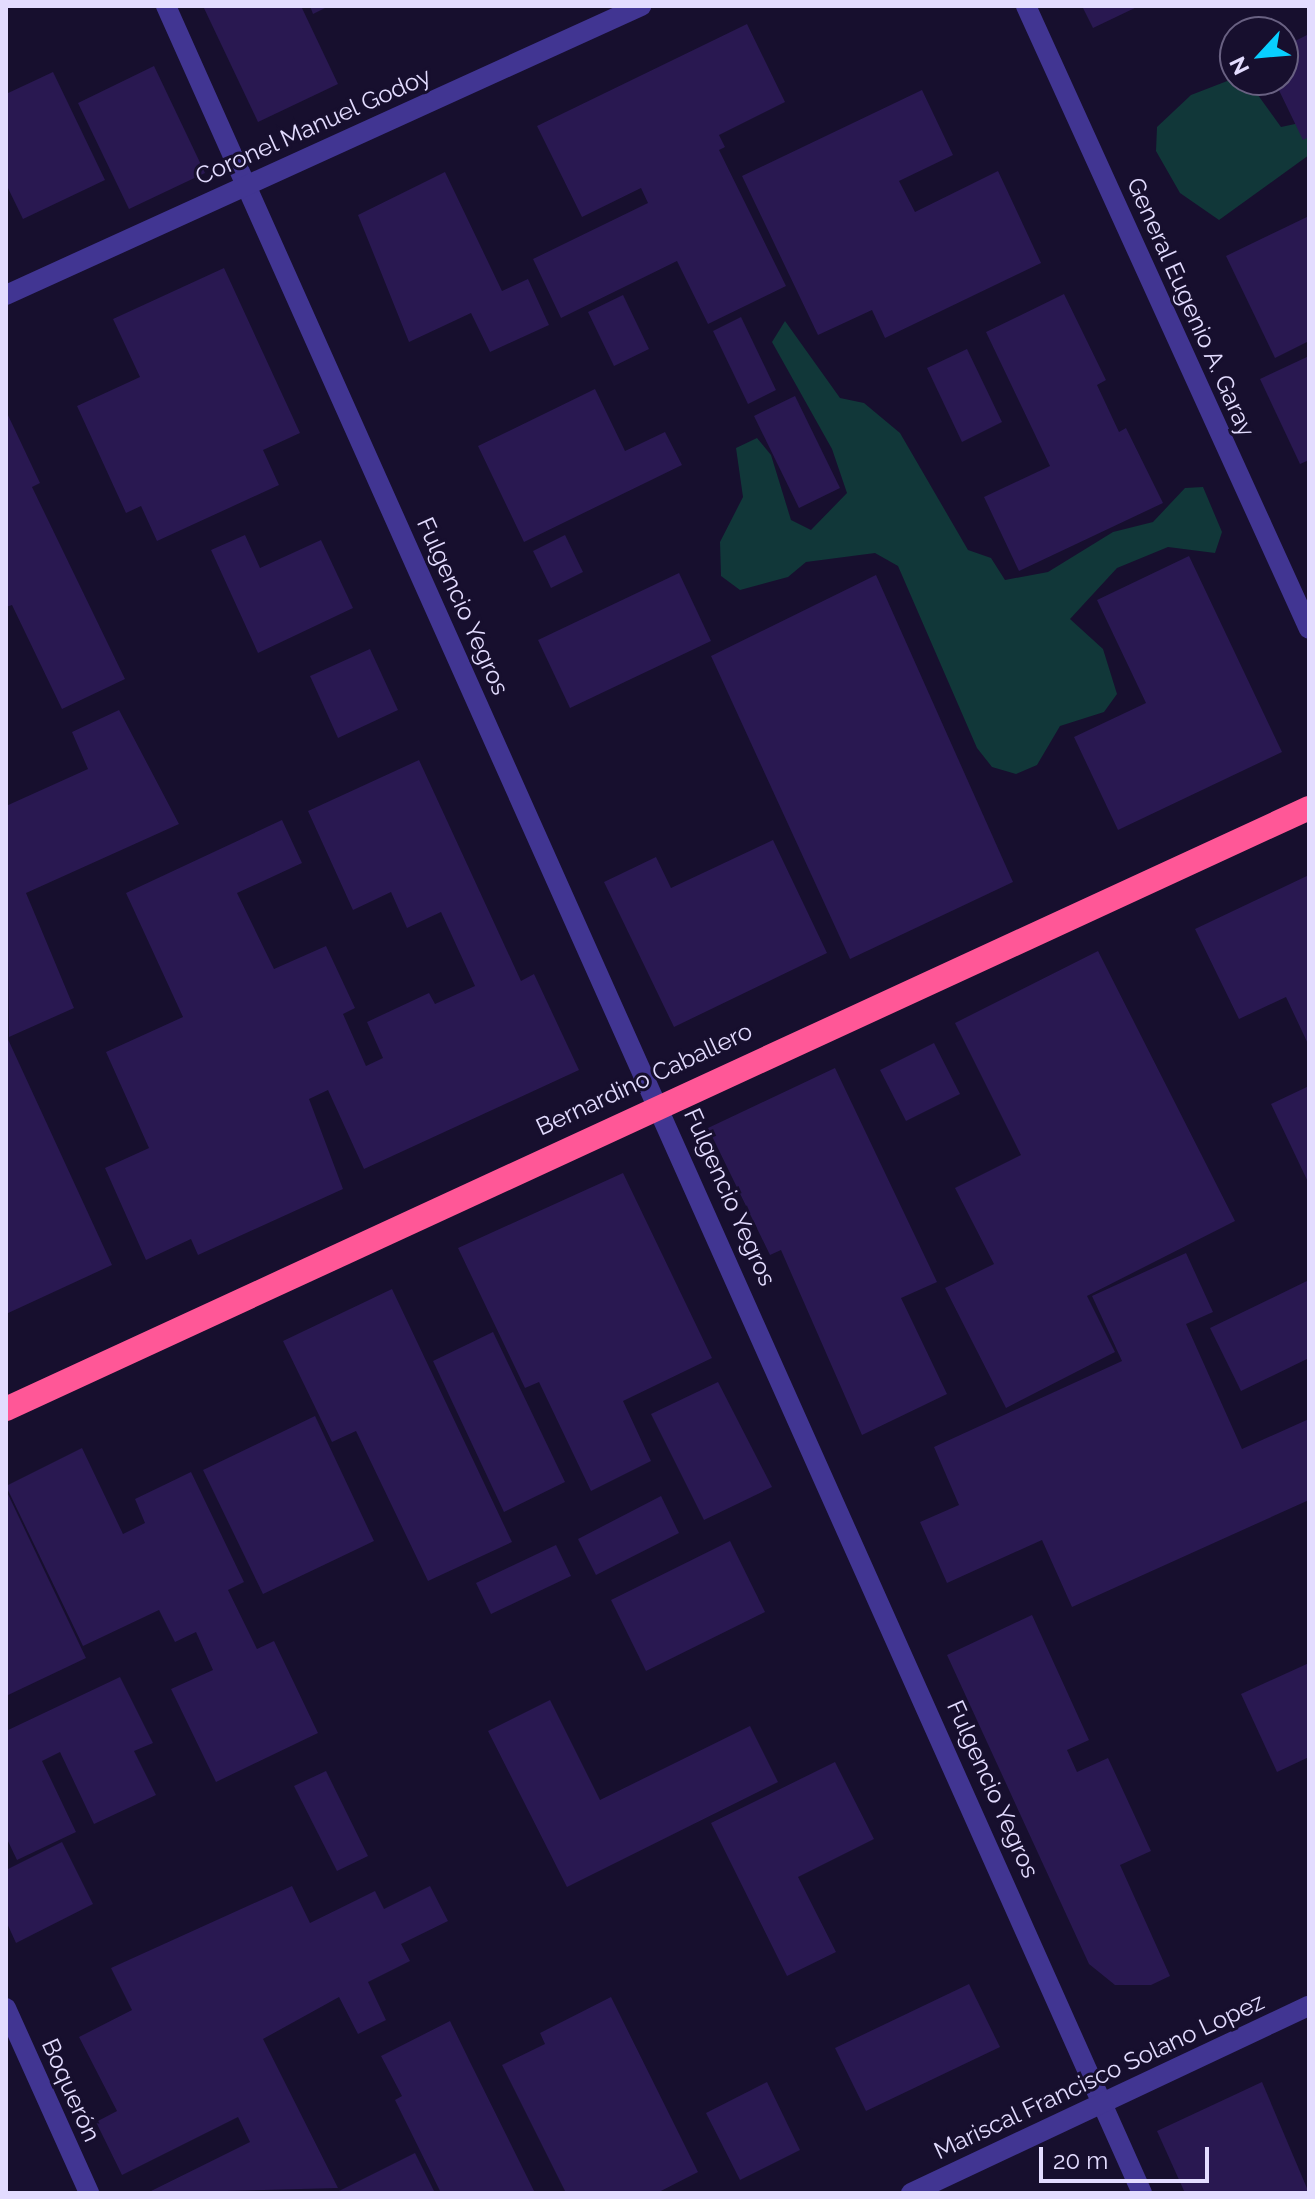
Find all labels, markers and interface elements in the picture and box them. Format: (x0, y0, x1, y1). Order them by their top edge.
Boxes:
north arrow (1219, 16, 1299, 96)
text: N (1224, 52, 1255, 79)
street label: Coronel Manuel Godoy (190, 61, 436, 191)
street label: General Eugenio A. Garay (1121, 172, 1261, 442)
street label: Fulgencio Yegros (411, 512, 515, 700)
street label: Bernardino Caballero (531, 1016, 757, 1142)
street label: Fulgencio Yegros (678, 1103, 782, 1291)
street label: Fulgencio Yegros (941, 1695, 1045, 1883)
street label: Mariscal Francisco Solano Lopez (929, 1987, 1269, 2165)
street label: Boquerón (36, 2034, 106, 2146)
scale bar (1043, 2131, 1213, 2181)
text: 20 m (1053, 2146, 1108, 2175)

